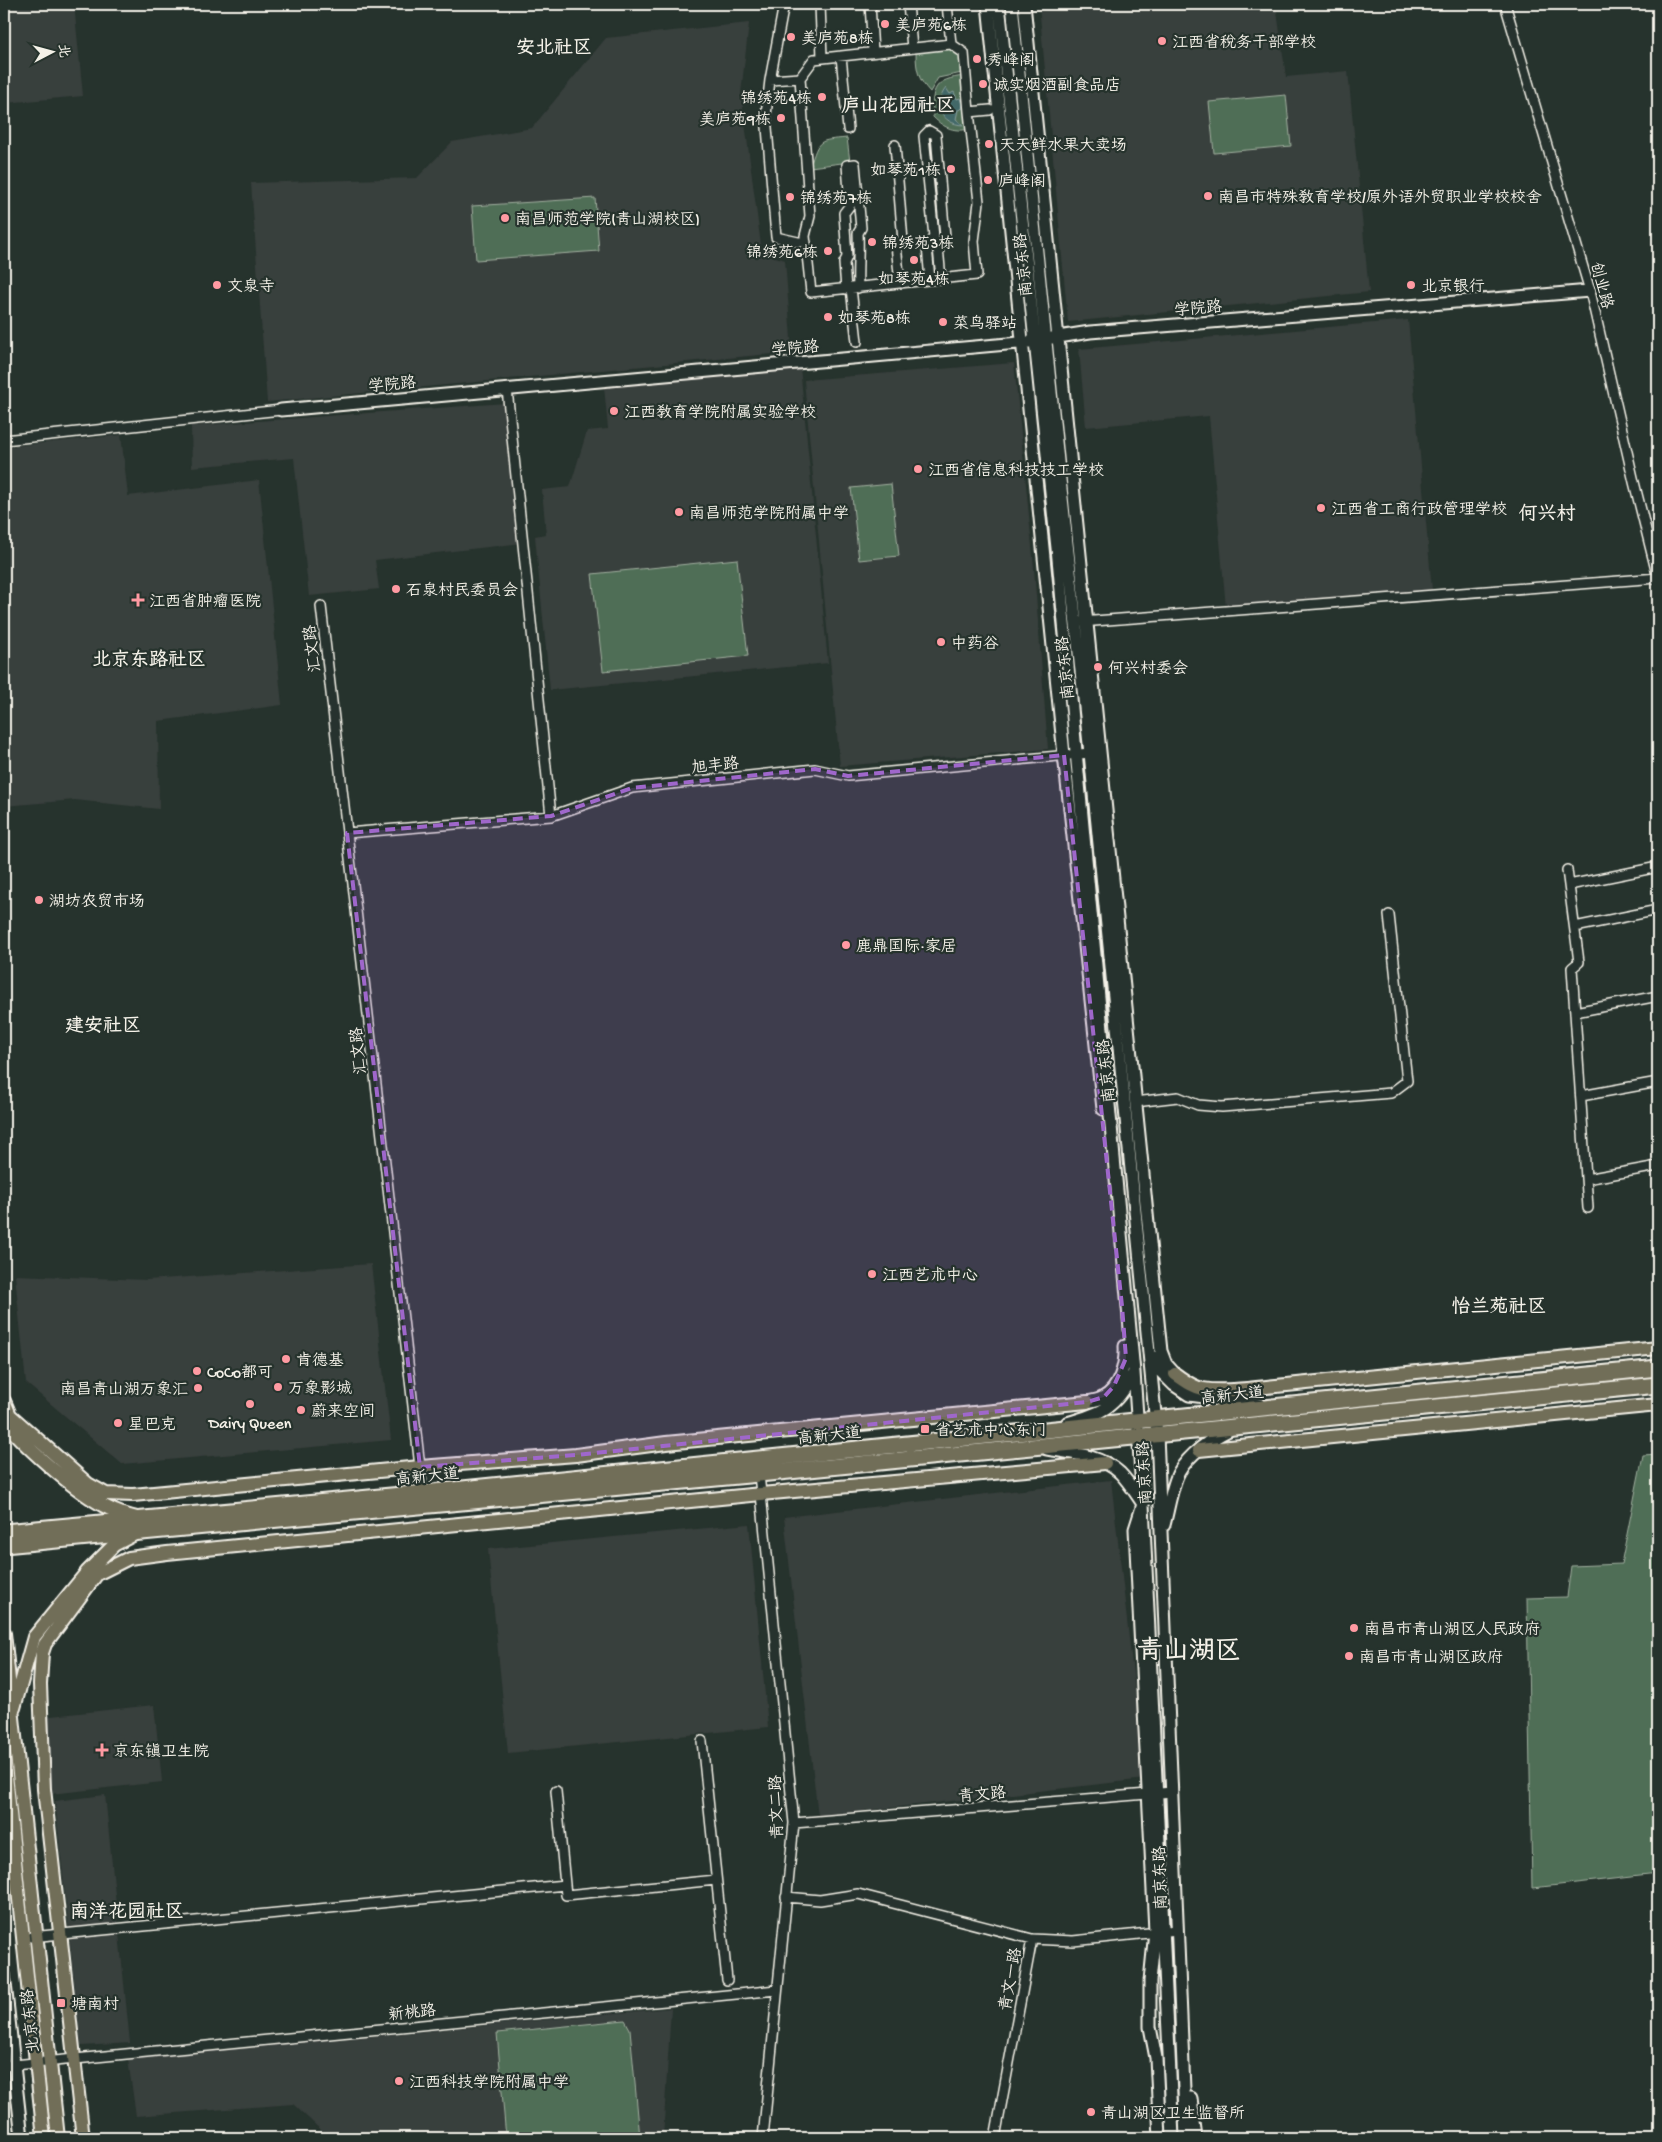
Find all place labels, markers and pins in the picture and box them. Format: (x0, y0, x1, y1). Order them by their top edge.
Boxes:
place label: 美庐苑6栋 (895, 16, 967, 37)
marker: 美庐苑6栋 (879, 18, 891, 30)
place label: 美庐苑8栋 (801, 29, 874, 50)
marker: 美庐苑8栋 (785, 31, 797, 43)
place label: 江西省税务干部学校 (1172, 33, 1316, 54)
marker: 江西省税务干部学校 (1156, 35, 1168, 47)
place label: 秀峰阁 (987, 51, 1035, 72)
marker: 秀峰阁 (971, 53, 983, 65)
place label: 诚实烟酒副食品店 (993, 76, 1121, 97)
marker: 诚实烟酒副食品店 (977, 78, 989, 90)
place label: 锦绣苑4栋 (740, 89, 812, 110)
marker: 锦绣苑4栋 (816, 91, 828, 103)
place label: 美庐苑9栋 (699, 110, 771, 131)
marker: 美庐苑9栋 (775, 112, 787, 124)
place label: 天天鲜水果大卖场 (999, 136, 1127, 157)
marker: 天天鲜水果大卖场 (983, 138, 995, 150)
place label: 如琴苑1栋 (871, 162, 941, 182)
marker: 如琴苑1栋 (945, 163, 957, 175)
place label: 庐峰阁 (998, 172, 1046, 193)
marker: 庐峰阁 (982, 174, 994, 186)
place label: 南昌市特殊教育学校/原外语外贸职业学校校舍 (1218, 188, 1542, 209)
place label: 锦绣苑7栋 (800, 189, 872, 210)
marker: 南昌市特殊教育学校/原外语外贸职业学校校舍 (1202, 190, 1214, 202)
marker: 锦绣苑7栋 (784, 191, 796, 203)
place label: 南昌师范学院(青山湖校区) (515, 210, 700, 231)
marker: 南昌师范学院(青山湖校区) (499, 212, 511, 224)
place label: 锦绣苑3栋 (882, 234, 954, 255)
marker: 锦绣苑3栋 (866, 236, 878, 248)
place label: 锦绣苑6栋 (746, 243, 818, 264)
marker: 锦绣苑6栋 (822, 245, 834, 257)
marker: 如琴苑4栋 (908, 254, 920, 266)
place label: 如琴苑4栋 (878, 271, 950, 291)
place label: 文泉寺 (227, 277, 275, 298)
place label: 北京银行 (1421, 277, 1485, 298)
marker: 文泉寺 (211, 279, 223, 291)
marker: 北京银行 (1405, 279, 1417, 291)
place label: 如琴苑8栋 (838, 310, 911, 330)
marker: 如琴苑8栋 (822, 311, 834, 323)
place label: 菜鸟驿站 (953, 314, 1017, 335)
marker: 菜鸟驿站 (937, 316, 949, 328)
place label: 江西教育学院附属实验学校 (624, 403, 816, 424)
marker: 江西教育学院附属实验学校 (608, 405, 620, 417)
place label: 江西省信息科技技工学校 (928, 461, 1104, 482)
marker: 江西省信息科技技工学校 (912, 463, 924, 475)
place label: 江西省工商行政管理学校 (1331, 500, 1507, 521)
marker: 江西省工商行政管理学校 (1315, 502, 1327, 514)
place label: 南昌师范学院附属中学 (689, 504, 849, 525)
marker: 南昌师范学院附属中学 (673, 506, 685, 518)
place label: 石泉村民委员会 (406, 581, 518, 602)
marker: 石泉村民委员会 (390, 583, 402, 595)
place label: 江西省肿瘤医院 (149, 592, 261, 613)
marker: 江西省肿瘤医院 (131, 593, 145, 607)
place label: 中药谷 (951, 634, 999, 655)
marker: 中药谷 (935, 636, 947, 648)
place label: 何兴村委会 (1108, 659, 1188, 680)
marker: 何兴村委会 (1092, 661, 1104, 673)
place label: 湖坊农贸市场 (49, 892, 145, 913)
marker: 湖坊农贸市场 (33, 894, 45, 906)
place label: 鹿鼎国际·家居 (856, 937, 957, 958)
marker: 鹿鼎国际·家居 (840, 939, 852, 951)
place label: 江西艺术中心 (882, 1266, 978, 1287)
marker: 江西艺术中心 (866, 1268, 878, 1280)
place label: 肯德基 (296, 1351, 344, 1372)
marker: 肯德基 (280, 1353, 292, 1365)
place label: CoCo都可 (207, 1364, 273, 1384)
marker: CoCo都可 (191, 1365, 203, 1377)
place label: 万象影城 (288, 1379, 352, 1400)
place label: 南昌青山湖万象汇 (60, 1380, 188, 1401)
marker: 万象影城 (272, 1381, 284, 1393)
marker: 南昌青山湖万象汇 (192, 1382, 204, 1394)
marker: Dairy Queen (244, 1398, 256, 1410)
place label: 蔚来空间 (311, 1402, 375, 1423)
marker: 蔚来空间 (295, 1404, 307, 1416)
place label: 星巴克 (128, 1416, 176, 1436)
place label: Dairy Queen (208, 1416, 292, 1435)
marker: 星巴克 (112, 1417, 124, 1429)
place label: 省艺术中心东门 (935, 1421, 1047, 1442)
marker: 省艺术中心东门 (919, 1423, 931, 1435)
place label: 南昌市青山湖区人民政府 (1364, 1620, 1540, 1641)
marker: 南昌市青山湖区人民政府 (1348, 1622, 1360, 1634)
place label: 南昌市青山湖区政府 (1359, 1648, 1503, 1669)
marker: 南昌市青山湖区政府 (1343, 1650, 1355, 1662)
place label: 京东镇卫生院 (113, 1742, 209, 1763)
marker: 京东镇卫生院 (95, 1743, 109, 1757)
place label: 塘南村 (71, 1995, 119, 2016)
marker: 塘南村 (55, 1997, 67, 2009)
place label: 江西科技学院附属中学 (409, 2073, 569, 2094)
marker: 江西科技学院附属中学 (393, 2075, 405, 2087)
place label: 青山湖区卫生监督所 (1101, 2104, 1245, 2125)
marker: 青山湖区卫生监督所 (1085, 2106, 1097, 2118)

